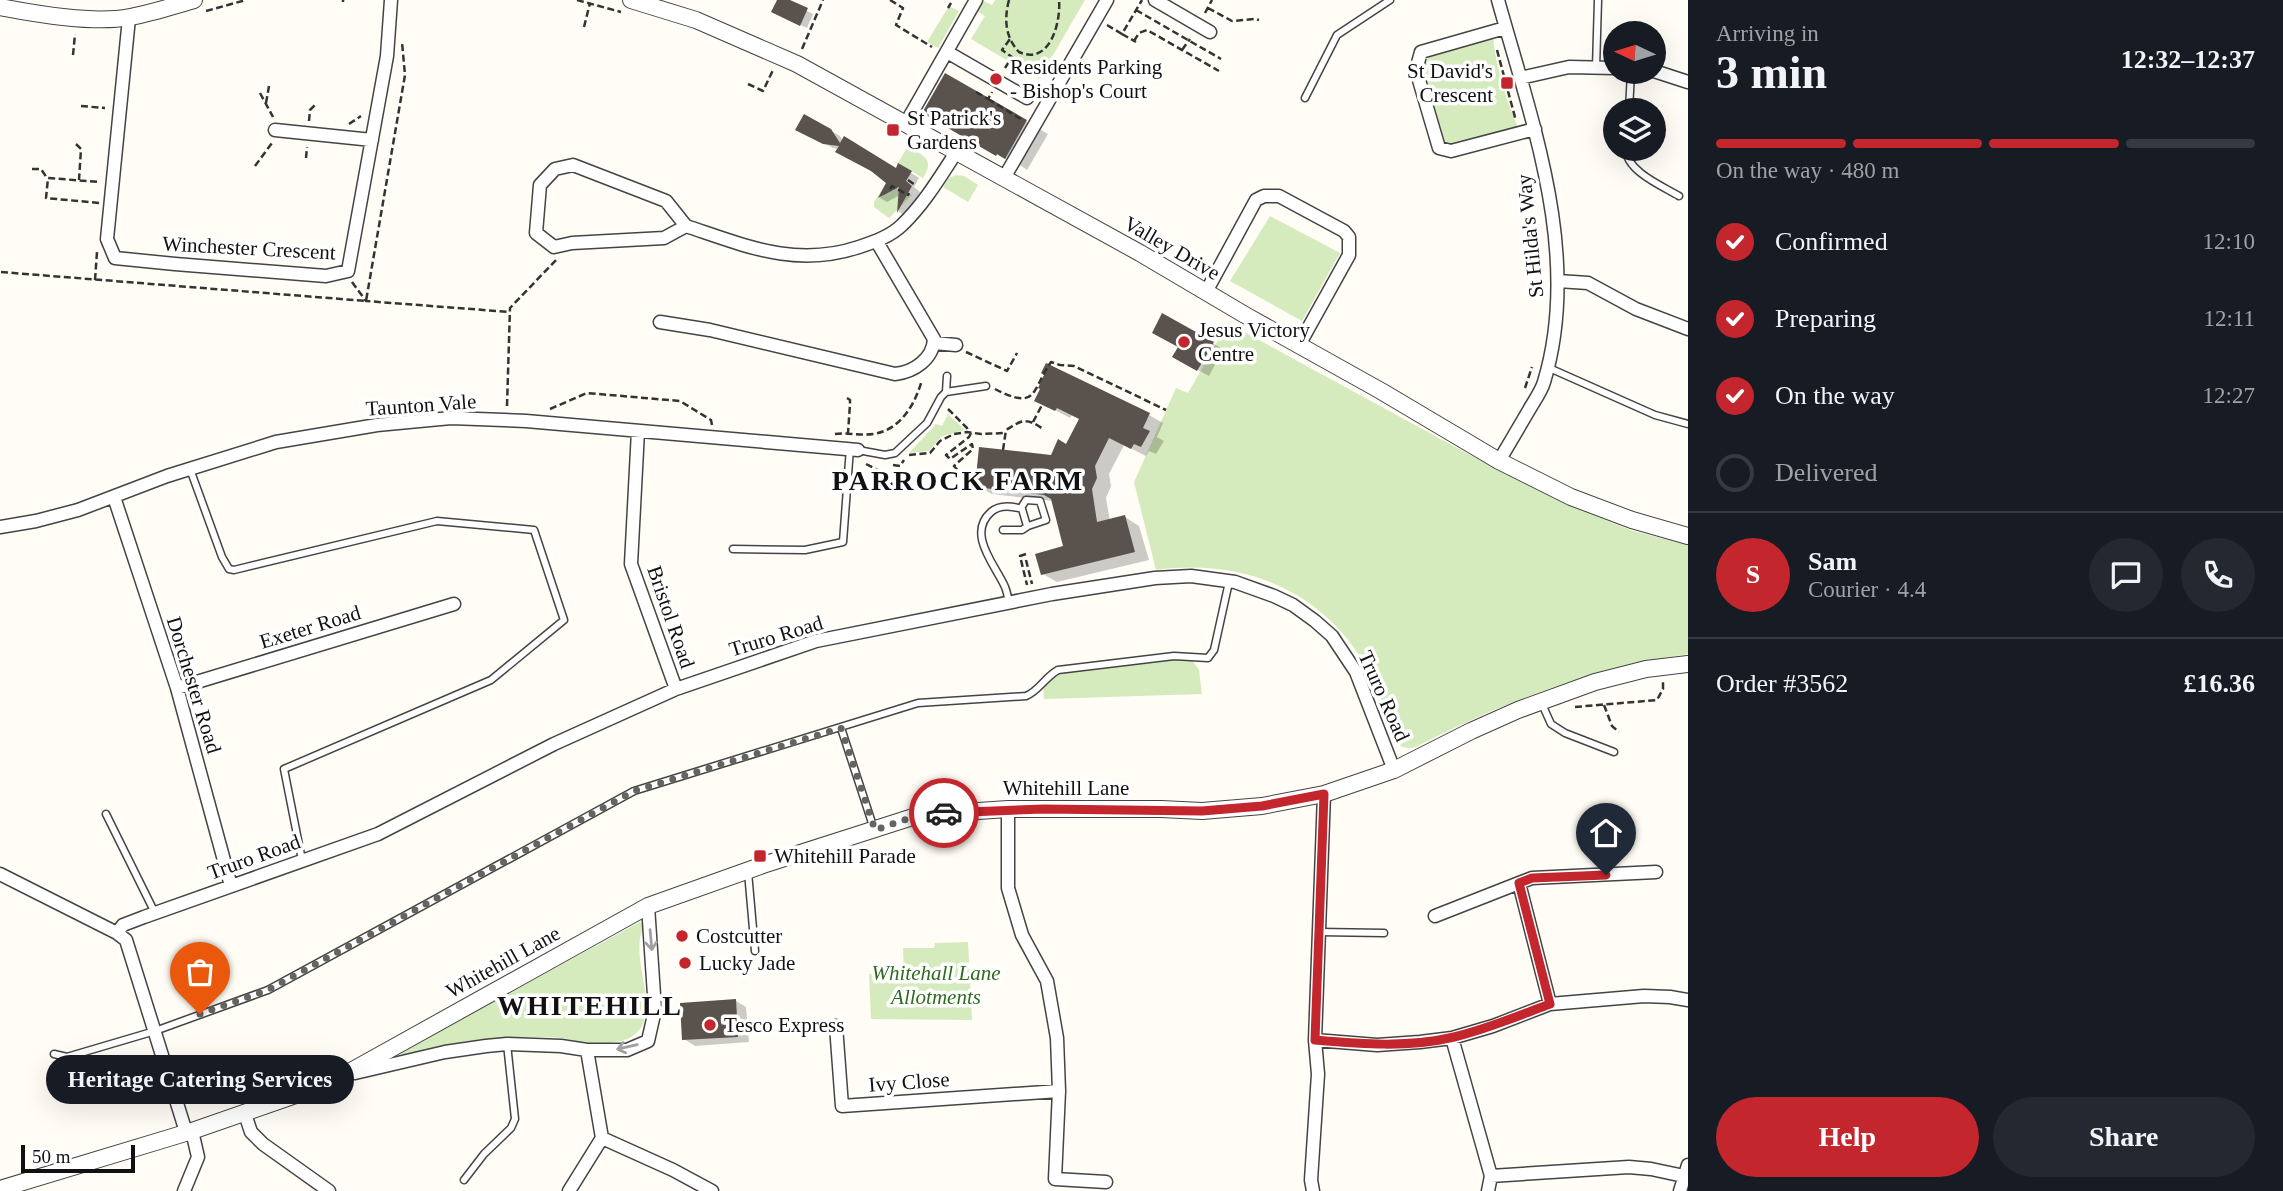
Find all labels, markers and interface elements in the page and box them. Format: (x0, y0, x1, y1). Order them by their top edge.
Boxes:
north arrow (1603, 21, 1666, 84)
map controls (1603, 21, 1666, 161)
text: Arriving in (1716, 21, 1819, 46)
text: 12:32–12:37 (2121, 45, 2255, 74)
text: 3 min (1716, 47, 1827, 98)
place label: Residents Parking - Bishop's Court (1010, 55, 1163, 103)
place label: St David's Crescent (1407, 59, 1493, 107)
marker: Residents Parking - Bishop's Court (988, 71, 1004, 87)
marker: St David's Crescent (1499, 75, 1515, 91)
button: layers (1603, 98, 1666, 161)
place label: St Patrick's Gardens (907, 106, 1001, 154)
marker: St Patrick's Gardens (885, 122, 901, 138)
text: On the way · 480 m (1716, 158, 1899, 183)
street label: St Hilda's Way (1512, 172, 1548, 299)
street label: Valley Drive (1120, 211, 1224, 285)
icon: check (1716, 223, 1754, 261)
text: Confirmed (1775, 227, 1888, 256)
text: 12:10 (2203, 229, 2255, 254)
street label: Winchester Crescent (162, 231, 336, 265)
icon: check (1716, 300, 1754, 338)
text: Preparing (1775, 304, 1876, 333)
text: 12:11 (2203, 306, 2255, 331)
place label: Jesus Victory Centre (1198, 318, 1311, 366)
marker: Jesus Victory Centre (1176, 334, 1192, 350)
icon: check (1716, 377, 1754, 415)
text: On the way (1775, 381, 1895, 410)
text: 12:27 (2203, 383, 2255, 408)
street label: Taunton Vale (365, 389, 477, 421)
text: Delivered (1775, 458, 1878, 487)
district label: PARROCK FARM (832, 465, 1084, 496)
button: chat (2089, 538, 2163, 612)
button: phone (2181, 538, 2255, 612)
text: Sam (1808, 547, 1857, 576)
text: S (1746, 560, 1760, 589)
street label: Bristol Road (642, 563, 700, 672)
text: Courier · 4.4 (1808, 577, 1926, 602)
street label: Exeter Road (257, 600, 364, 654)
street label: Truro Road (726, 610, 826, 662)
street label: Dorchester Road (162, 614, 226, 757)
street label: Truro Road (1353, 647, 1415, 745)
text: Order #3562 (1716, 669, 1848, 698)
text: £16.36 (2184, 669, 2255, 698)
street label: Whitehill Lane (1003, 776, 1129, 800)
courier (909, 778, 979, 848)
icon: car (925, 794, 963, 832)
pin (1576, 803, 1636, 875)
icon: home (1587, 814, 1625, 852)
street label: Truro Road (204, 829, 304, 885)
place label: Whitehill Parade (774, 844, 916, 868)
marker: Whitehill Parade (752, 848, 768, 864)
street label: Whitehill Lane (442, 921, 564, 1003)
place label: Costcutter (696, 924, 782, 948)
one-way arrow (645, 928, 658, 950)
marker: Costcutter (674, 928, 690, 944)
pin (170, 942, 230, 1014)
place label: Lucky Jade (699, 951, 795, 975)
icon: bag (181, 953, 219, 991)
marker: Lucky Jade (677, 955, 693, 971)
park label: Whitehall Lane Allotments (872, 961, 1000, 1009)
district label: WHITEHILL (497, 990, 683, 1021)
place label: Tesco Express (724, 1013, 844, 1037)
marker: Tesco Express (702, 1017, 718, 1033)
one-way arrow (617, 1042, 639, 1055)
callout: Heritage Catering Services (46, 1056, 354, 1105)
text: Heritage Catering Services (68, 1067, 332, 1092)
street label: Ivy Close (868, 1067, 950, 1097)
button: Help (1716, 1097, 1979, 1177)
button: Share (1993, 1097, 2255, 1177)
scale bar (21, 1142, 135, 1174)
text: 50 m (32, 1146, 71, 1167)

